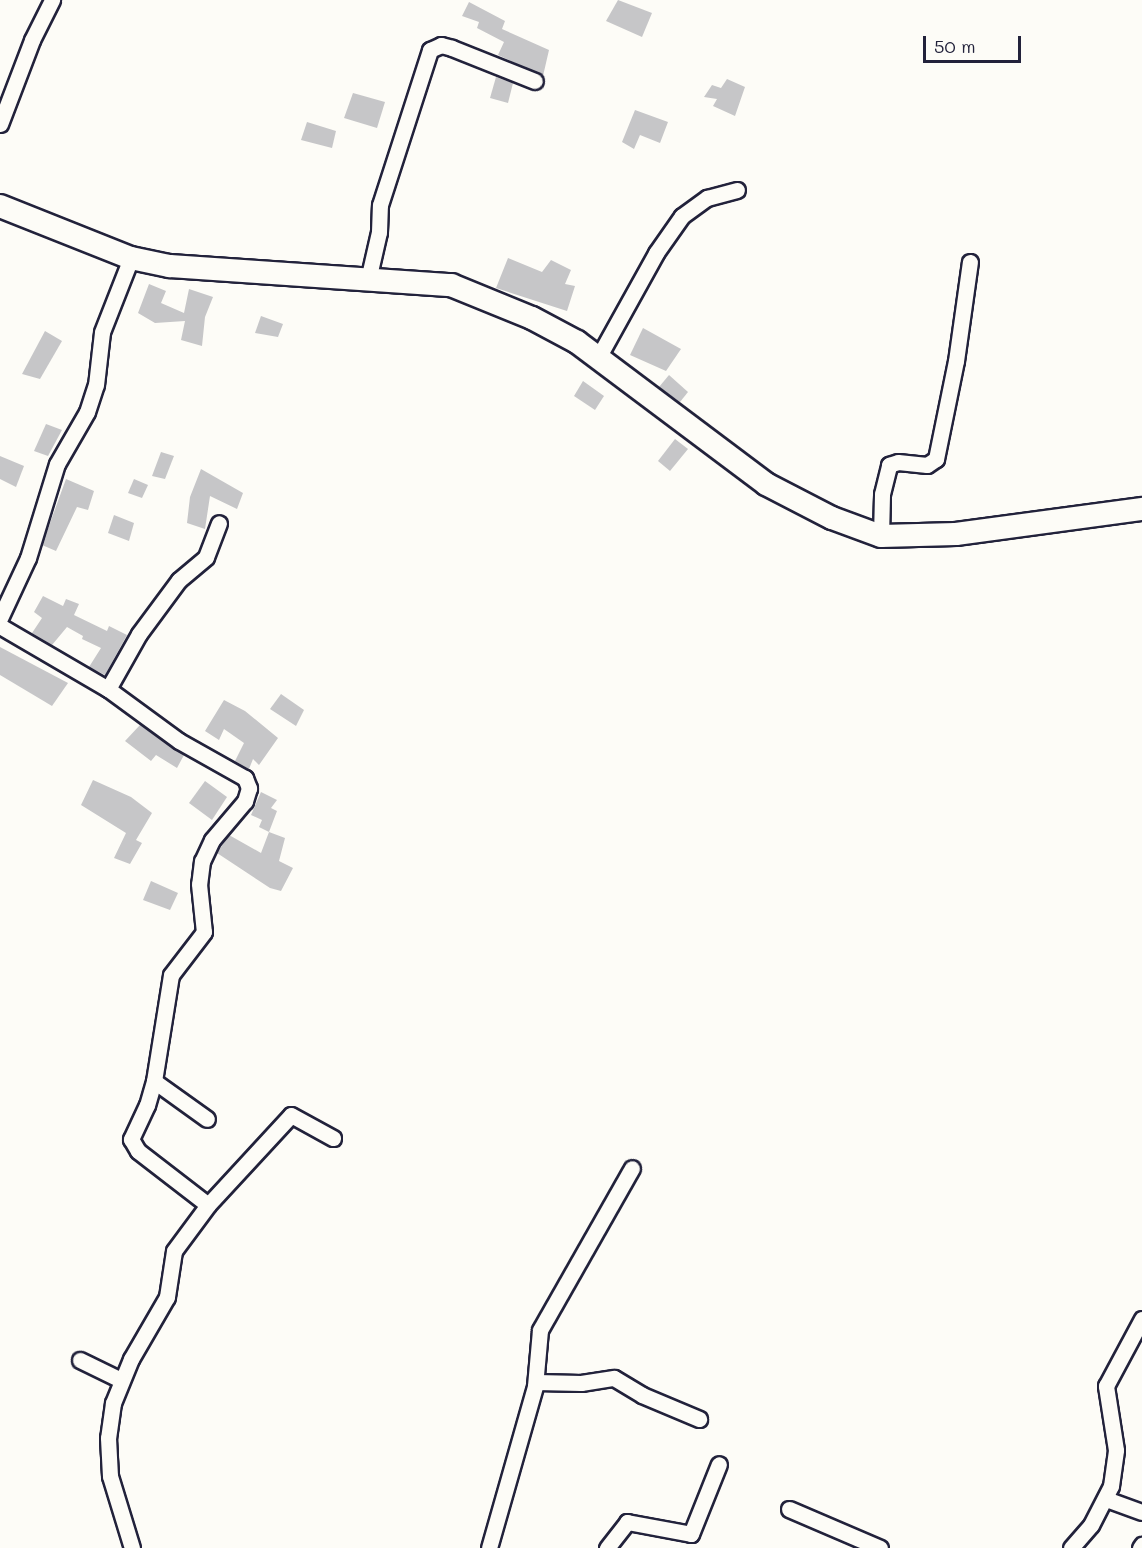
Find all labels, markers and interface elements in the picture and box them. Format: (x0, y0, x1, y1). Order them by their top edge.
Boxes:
scale bar (926, 24, 1024, 62)
text: 50 m (934, 34, 976, 58)

